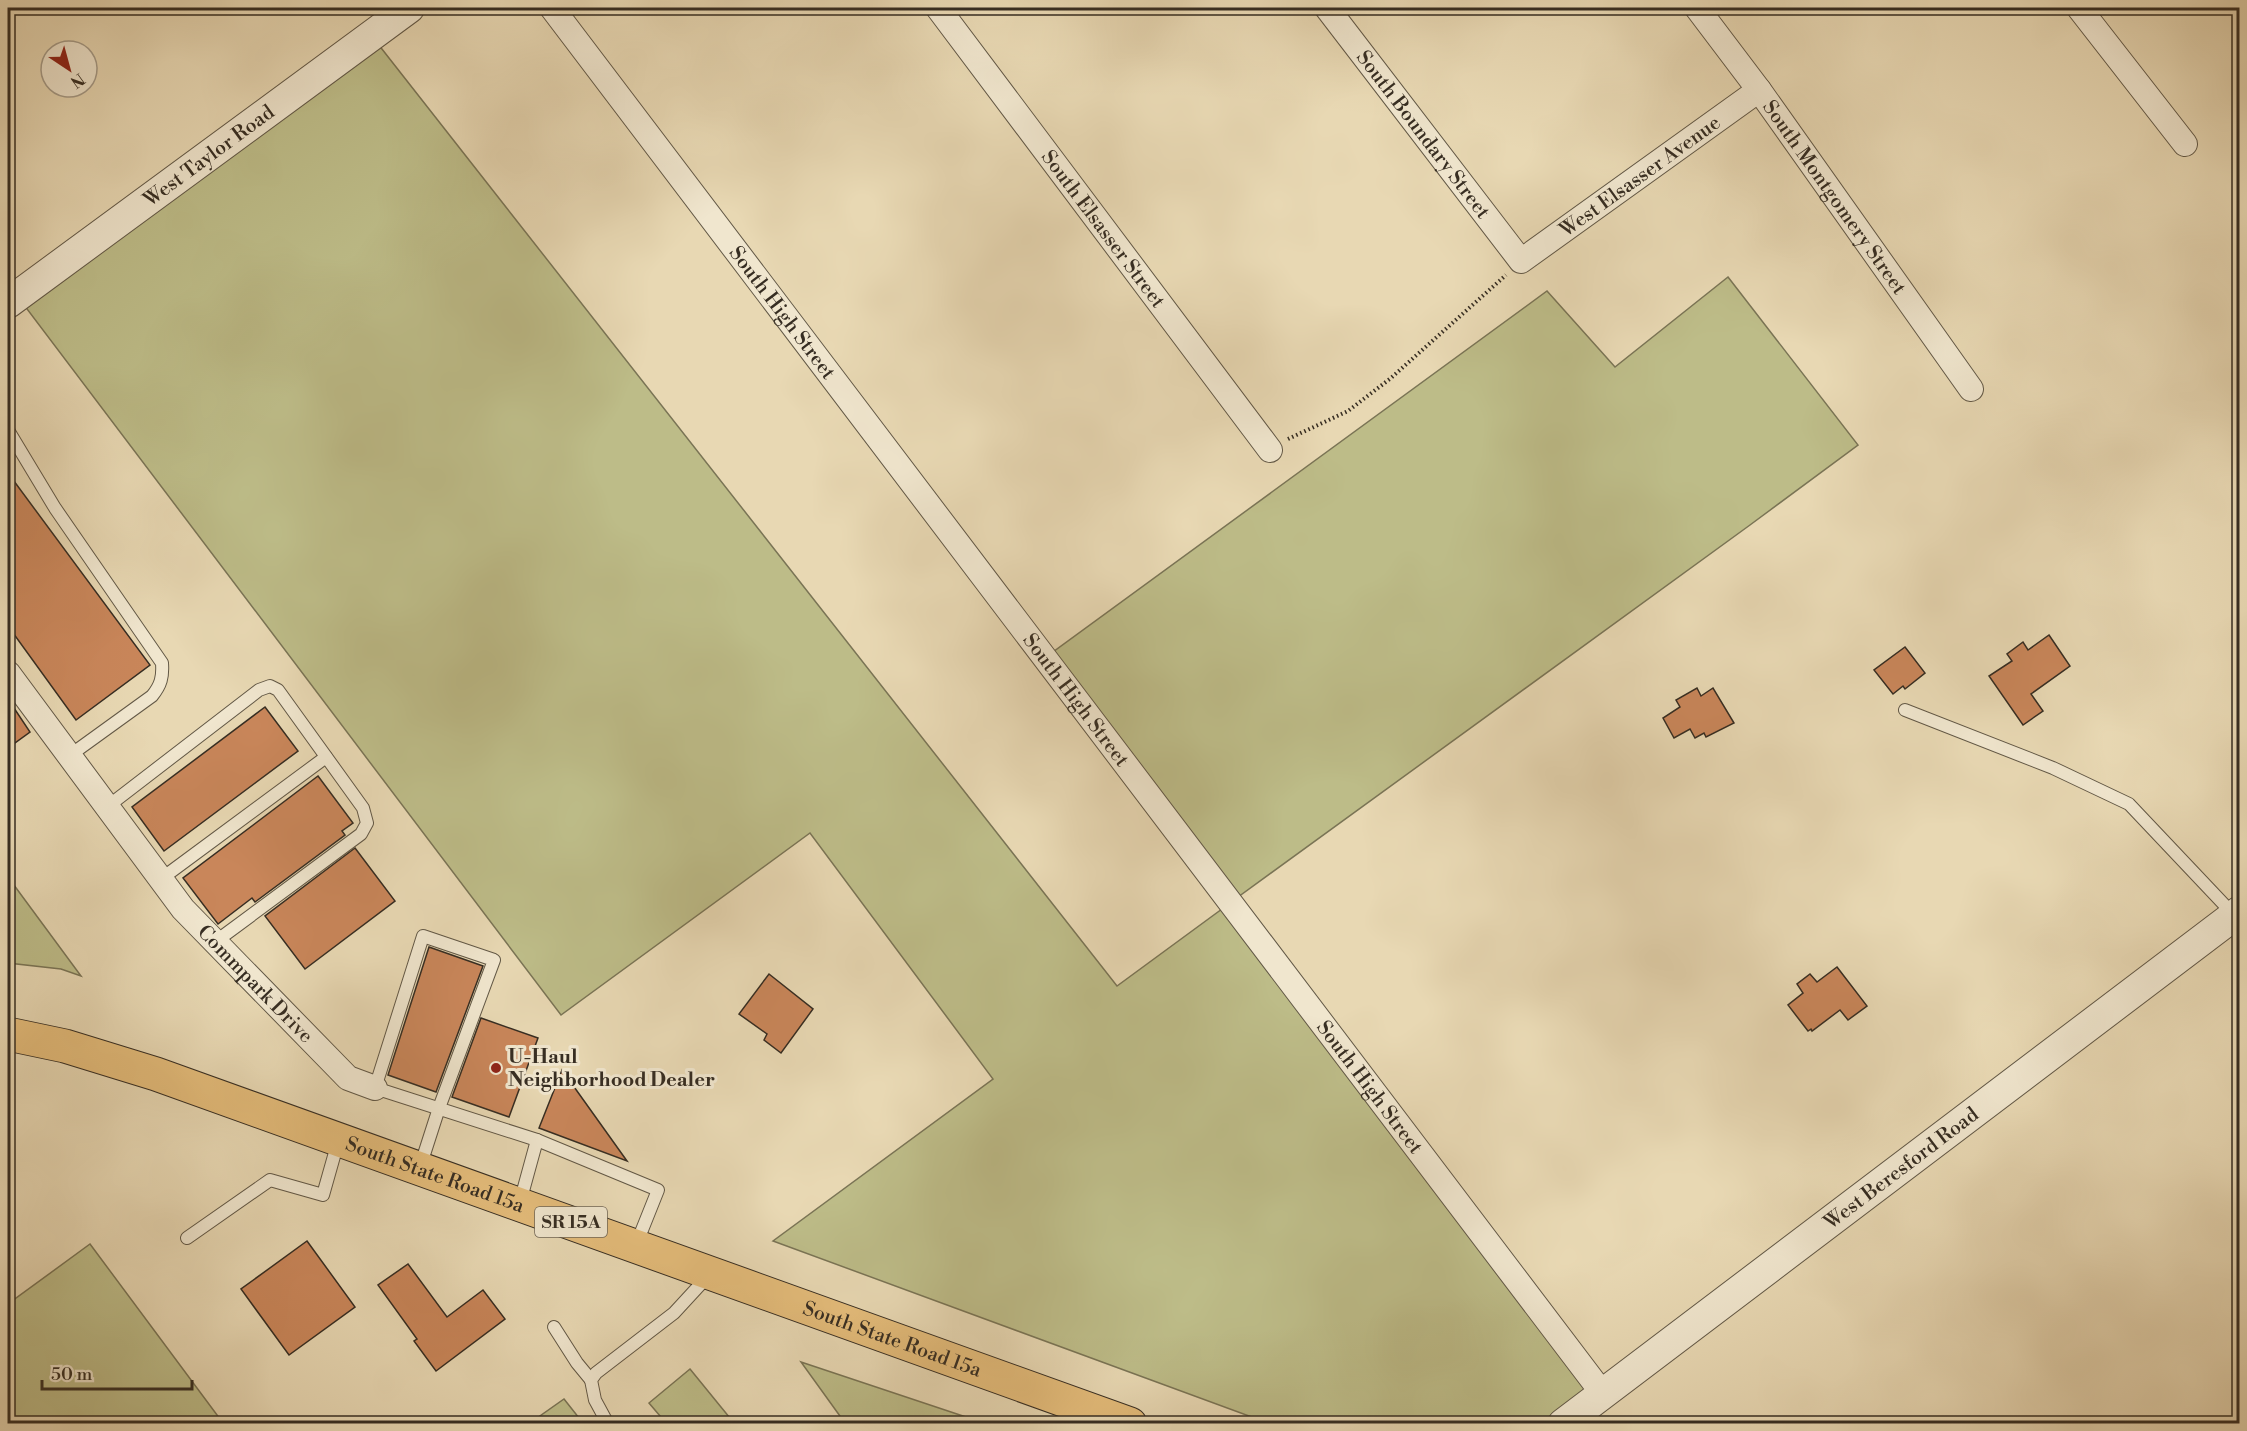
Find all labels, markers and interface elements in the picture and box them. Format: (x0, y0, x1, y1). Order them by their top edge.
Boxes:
north arrow (39, 39, 99, 99)
street label: South Boundary Street (1350, 46, 1495, 224)
text: N (66, 69, 88, 92)
street label: South Montgomery Street (1756, 96, 1911, 300)
street label: West Taylor Road (138, 100, 280, 214)
street label: West Elsasser Avenue (1554, 111, 1726, 244)
street label: South Elsasser Street (1035, 146, 1170, 313)
street label: South High Street (723, 242, 840, 385)
street label: South High Street (1017, 629, 1134, 772)
street label: Commpark Drive (191, 920, 318, 1049)
street label: South High Street (1310, 1016, 1428, 1159)
place label: U-Haul Neighborhood Dealer (508, 1045, 715, 1093)
marker: U-Haul Neighborhood Dealer (489, 1061, 503, 1075)
street label: West Beresford Road (1819, 1102, 1984, 1236)
street label: South State Road 15a (342, 1132, 528, 1220)
road number: SR 15A (535, 1207, 607, 1237)
street label: South State Road 15a (799, 1296, 985, 1384)
scale bar (42, 1353, 192, 1391)
text: 50 m (51, 1363, 93, 1386)

